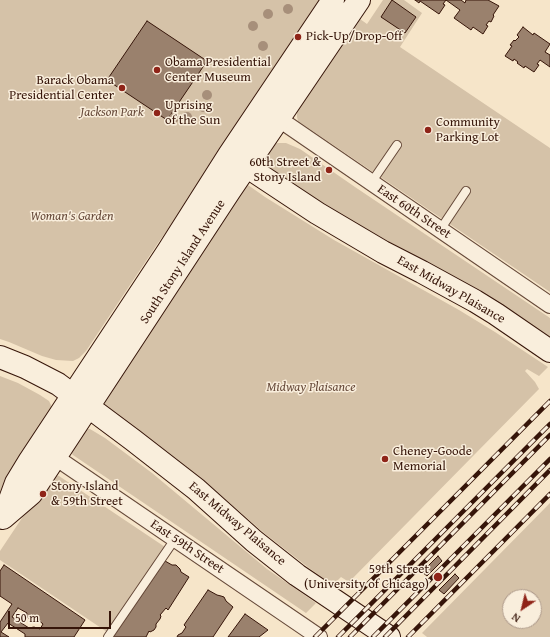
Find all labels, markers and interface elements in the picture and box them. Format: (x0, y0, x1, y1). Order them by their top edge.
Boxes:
place label: Pick-Up/Drop-Off (306, 29, 402, 45)
marker: Pick-Up/Drop-Off (293, 32, 303, 42)
place label: Obama Presidential Center Museum (165, 55, 271, 86)
marker: Obama Presidential Center Museum (152, 65, 162, 75)
place label: Barack Obama Presidential Center (9, 73, 114, 104)
marker: Barack Obama Presidential Center (117, 83, 127, 93)
place label: Uprising of the Sun (165, 98, 220, 129)
park label: Jackson Park (80, 105, 144, 121)
marker: Uprising of the Sun (152, 108, 162, 118)
place label: Community Parking Lot (436, 115, 500, 146)
marker: Community Parking Lot (423, 125, 433, 135)
place label: 60th Street & Stony Island (249, 155, 321, 186)
marker: 60th Street & Stony Island (324, 165, 334, 175)
street label: East 60th Street (374, 182, 454, 242)
street label: South Stony Island Avenue (137, 197, 229, 327)
park label: Woman's Garden (30, 209, 114, 225)
street label: East Midway Plaisance (394, 253, 508, 327)
park label: Midway Plaisance (267, 380, 355, 396)
place label: Cheney-Goode Memorial (393, 444, 472, 475)
marker: Cheney-Goode Memorial (380, 454, 390, 464)
place label: Stony Island & 59th Street (51, 479, 123, 510)
street label: East Midway Plaisance (185, 479, 289, 569)
marker: Stony Island & 59th Street (38, 489, 48, 499)
street label: East 59th Street (147, 517, 227, 577)
place label: 59th Street (University of Chicago) (304, 562, 429, 593)
marker: 59th Street (University of Chicago) (432, 571, 444, 583)
north arrow (502, 589, 542, 629)
scale bar (10, 603, 113, 629)
text: 50 m (15, 609, 39, 626)
text: N (508, 609, 523, 627)

